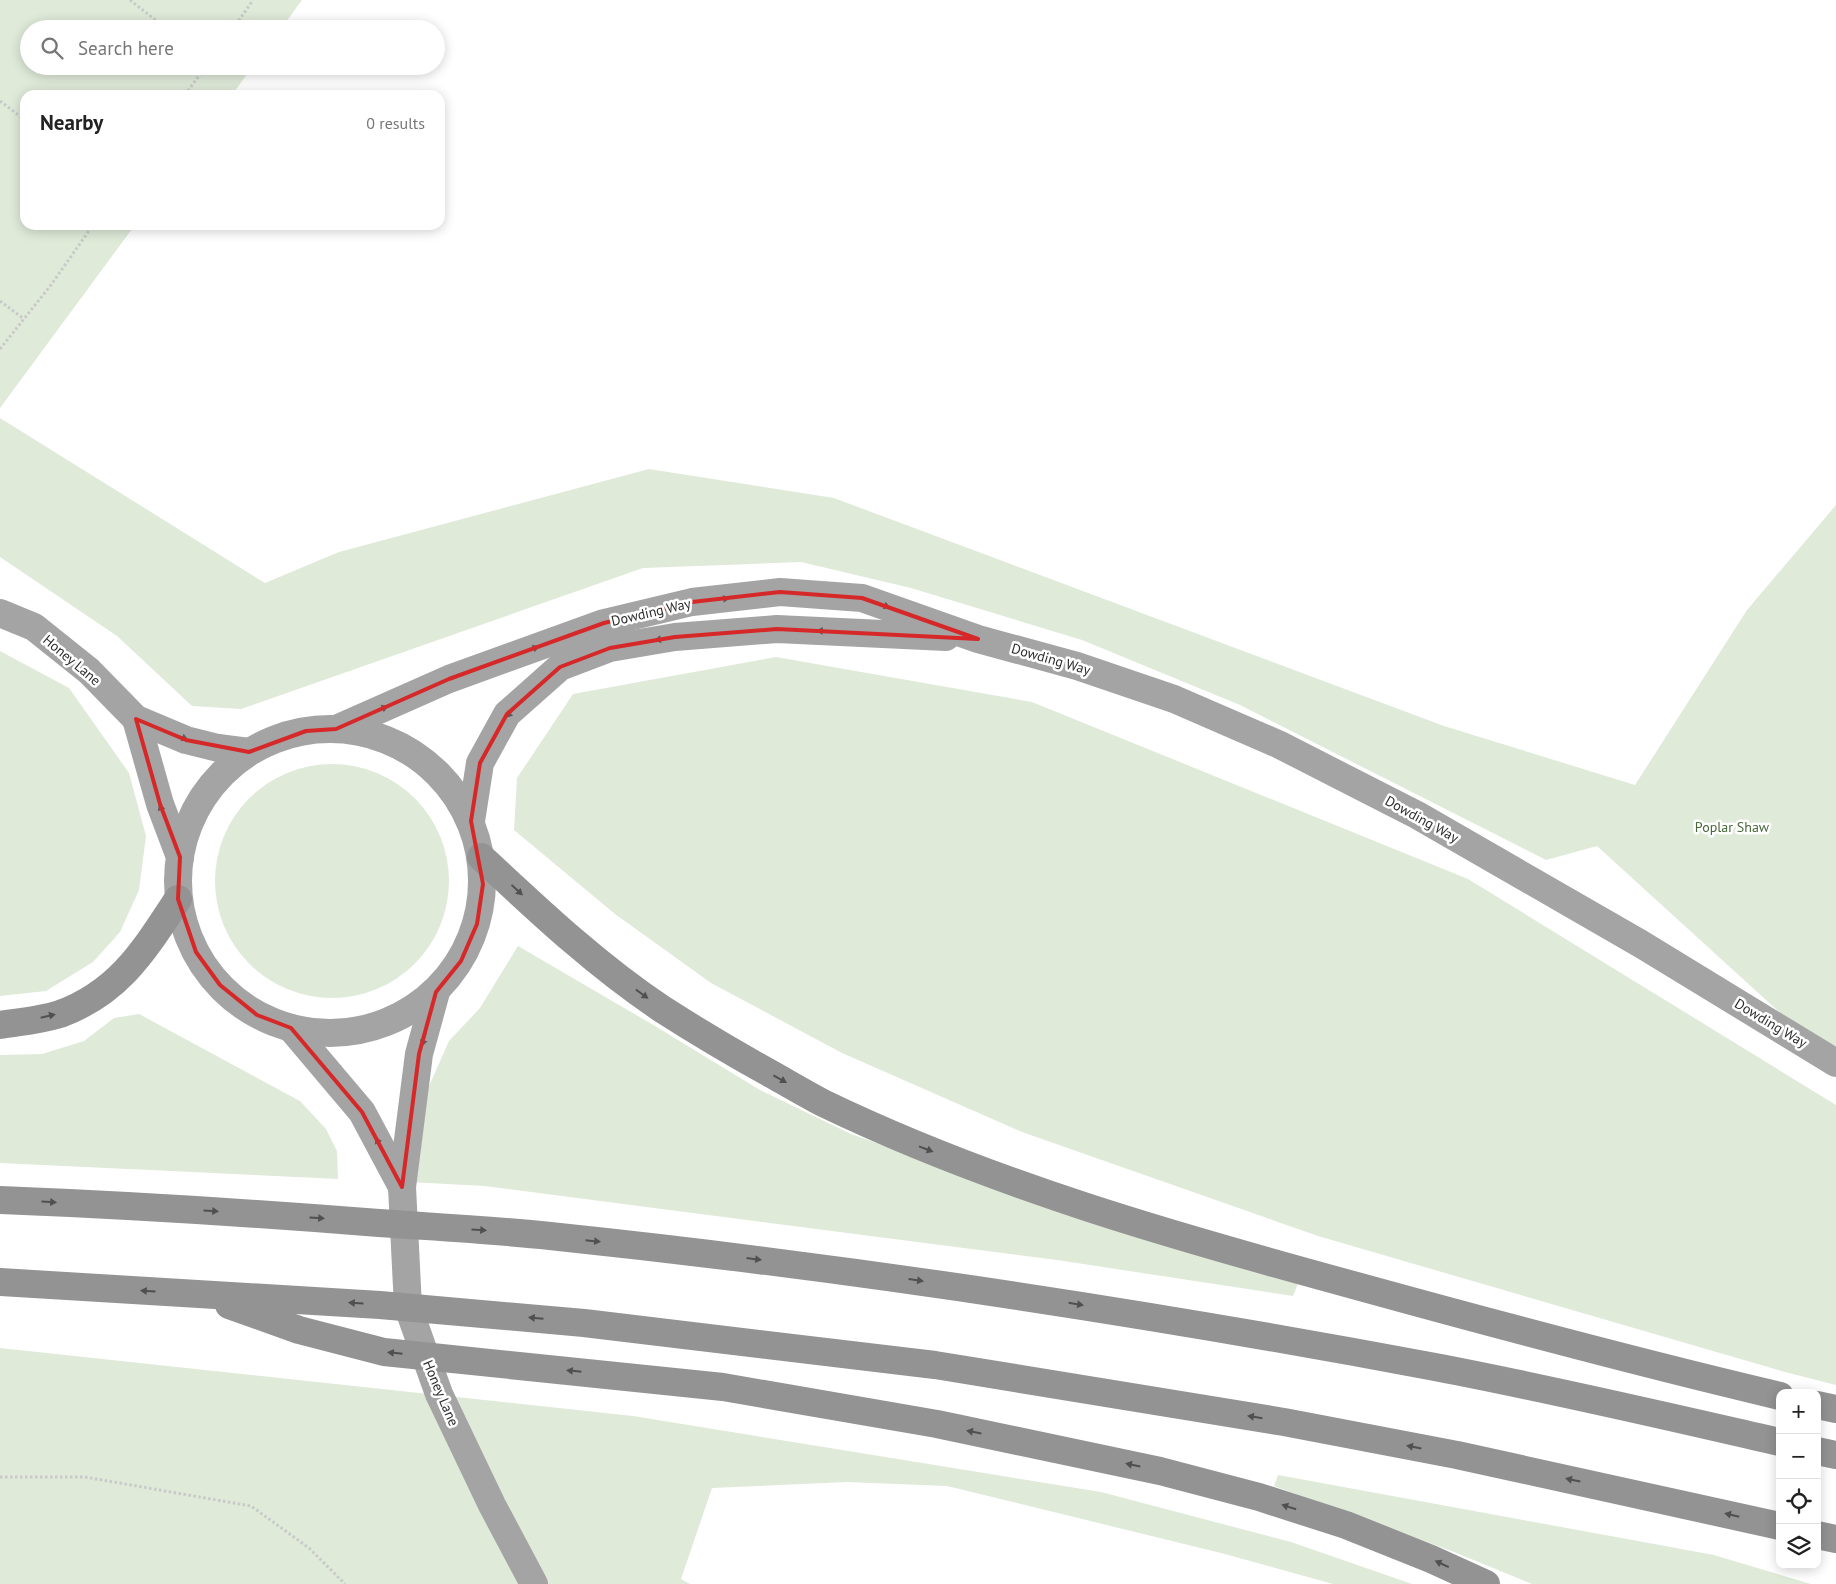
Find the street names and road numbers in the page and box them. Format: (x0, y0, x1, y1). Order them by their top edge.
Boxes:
street label: Dowding Way (609, 594, 693, 630)
street label: Honey Lane (39, 631, 105, 689)
street label: Dowding Way (1009, 639, 1093, 679)
street label: Dowding Way (1382, 791, 1462, 847)
street label: Dowding Way (1732, 994, 1811, 1052)
street label: Honey Lane (419, 1357, 463, 1429)

